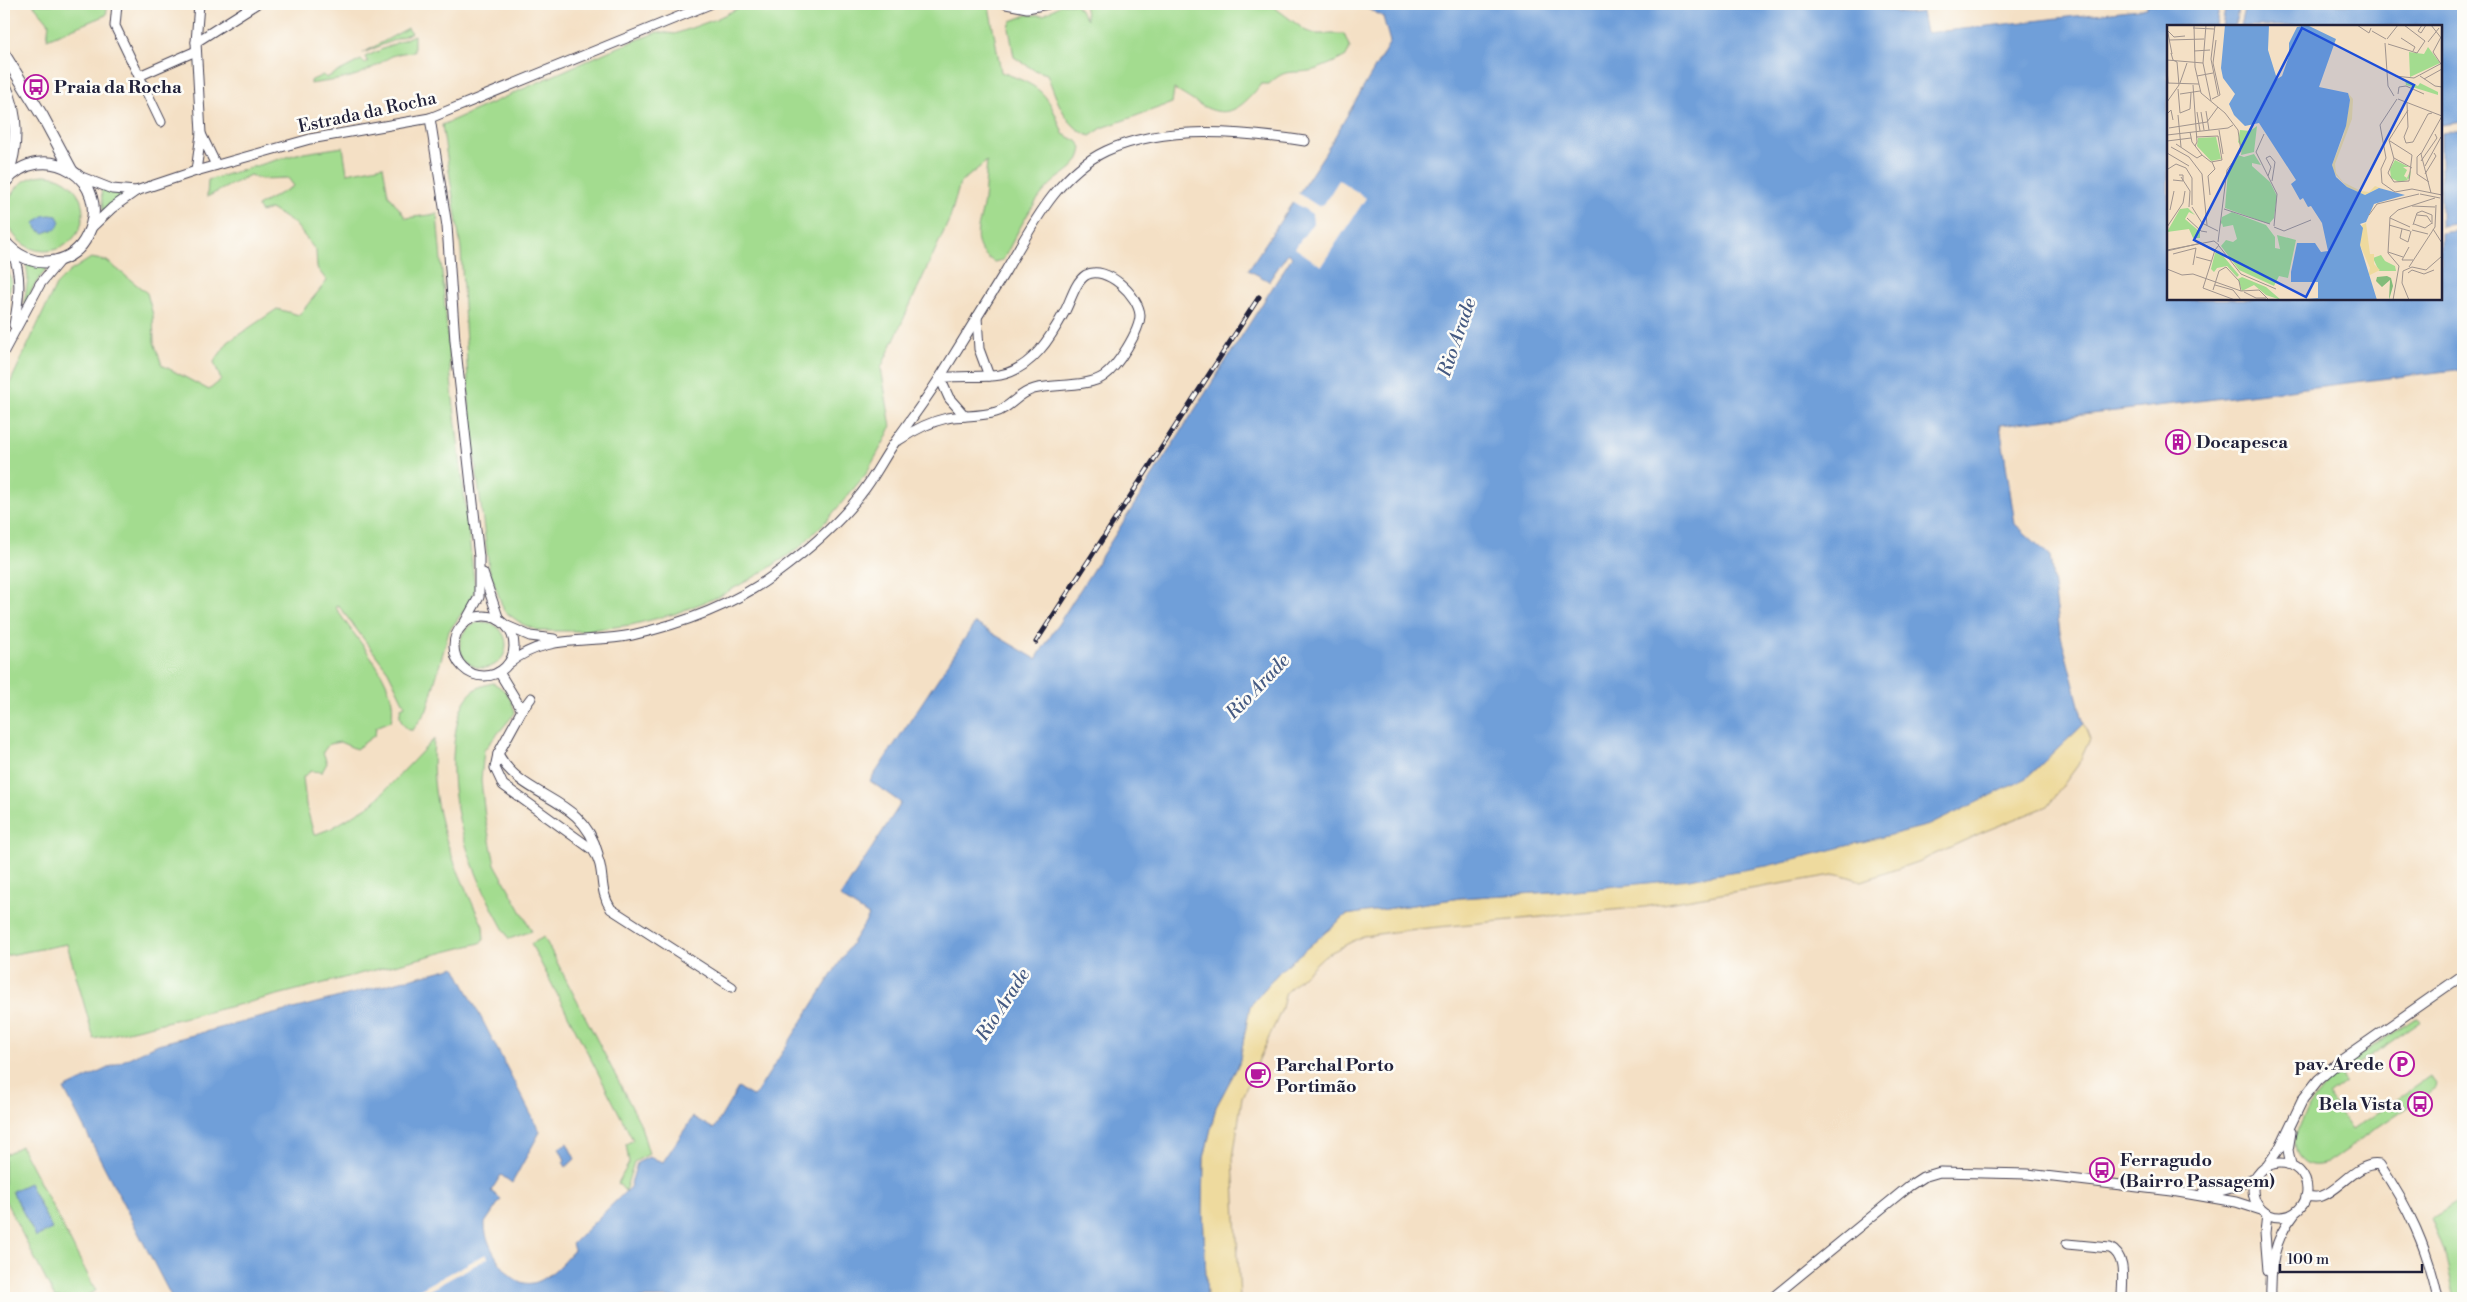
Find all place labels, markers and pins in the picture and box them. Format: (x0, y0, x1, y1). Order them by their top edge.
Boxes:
bus stop icon: Praia da Rocha (23, 74, 49, 100)
place label: Praia da Rocha (54, 76, 182, 99)
building icon: Docapesca (2165, 429, 2191, 455)
place label: Docapesca (2196, 431, 2288, 454)
parking icon: pav. Arede (2389, 1051, 2415, 1077)
place label: pav. Arede (2294, 1053, 2384, 1076)
place label: Parchal Porto Portimão (1276, 1054, 1394, 1098)
cafe icon: Parchal Porto Portimão (1245, 1062, 1271, 1088)
bus stop icon: Bela Vista (2407, 1091, 2433, 1117)
place label: Bela Vista (2319, 1093, 2402, 1116)
place label: Ferragudo (Bairro Passagem) (2120, 1149, 2275, 1193)
bus stop icon: Ferragudo (Bairro Passagem) (2089, 1157, 2115, 1183)

